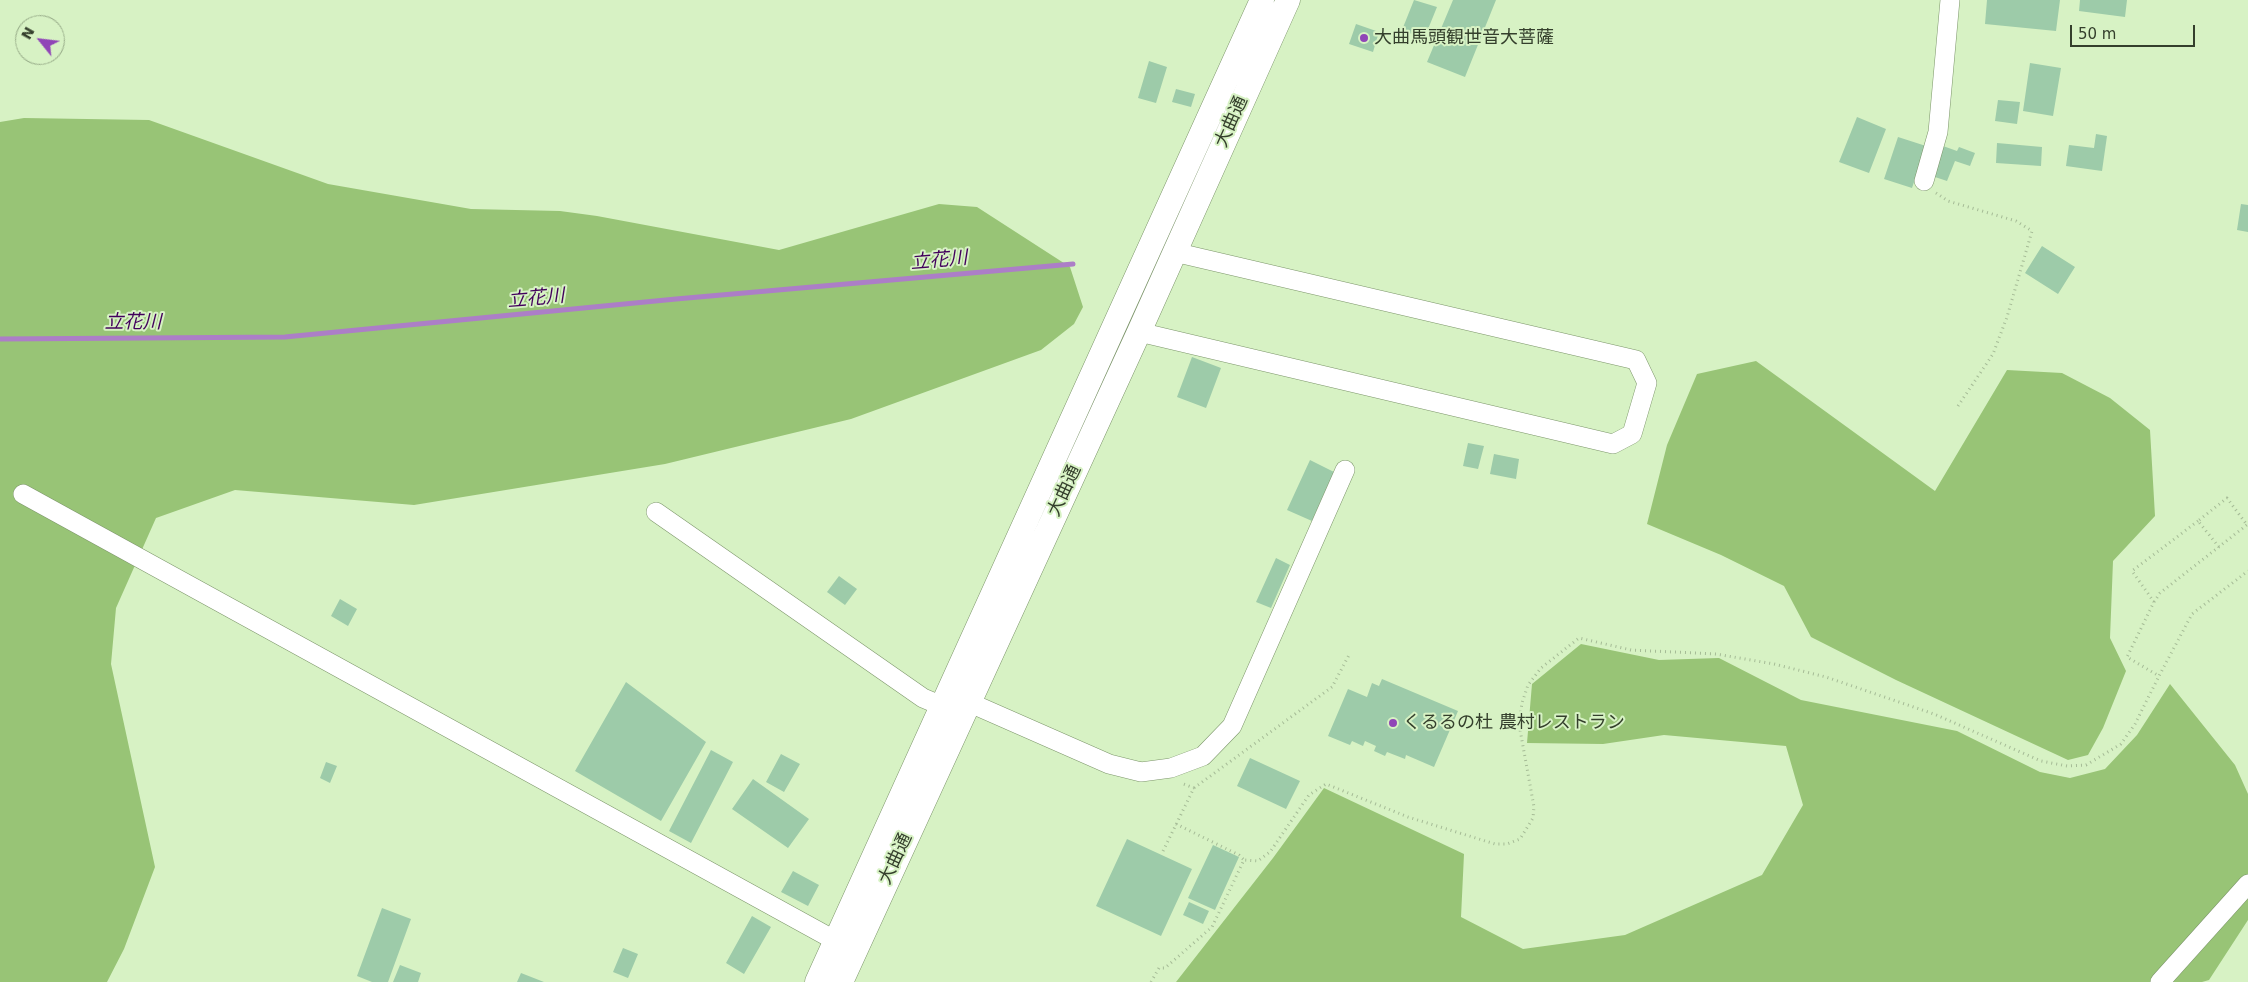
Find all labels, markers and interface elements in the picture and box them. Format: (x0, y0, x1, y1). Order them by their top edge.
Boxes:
north arrow (15, 15, 65, 65)
scale bar (2073, 15, 2198, 47)
text: N (18, 24, 38, 42)
text: 50 m (2078, 25, 2116, 43)
place label: 大曲馬頭観世音大菩薩 (1374, 27, 1554, 49)
marker: 大曲馬頭観世音大菩薩 (1358, 32, 1370, 44)
street label: 大曲通 (1211, 93, 1253, 151)
water label: 立花川 (910, 247, 968, 275)
water label: 立花川 (507, 285, 565, 313)
water label: 立花川 (105, 312, 161, 334)
street label: 大曲通 (1044, 462, 1086, 520)
place label: くるるの杜 農村レストラン (1403, 712, 1625, 734)
marker: くるるの杜 農村レストラン (1387, 717, 1399, 729)
street label: 大曲通 (875, 830, 917, 888)

